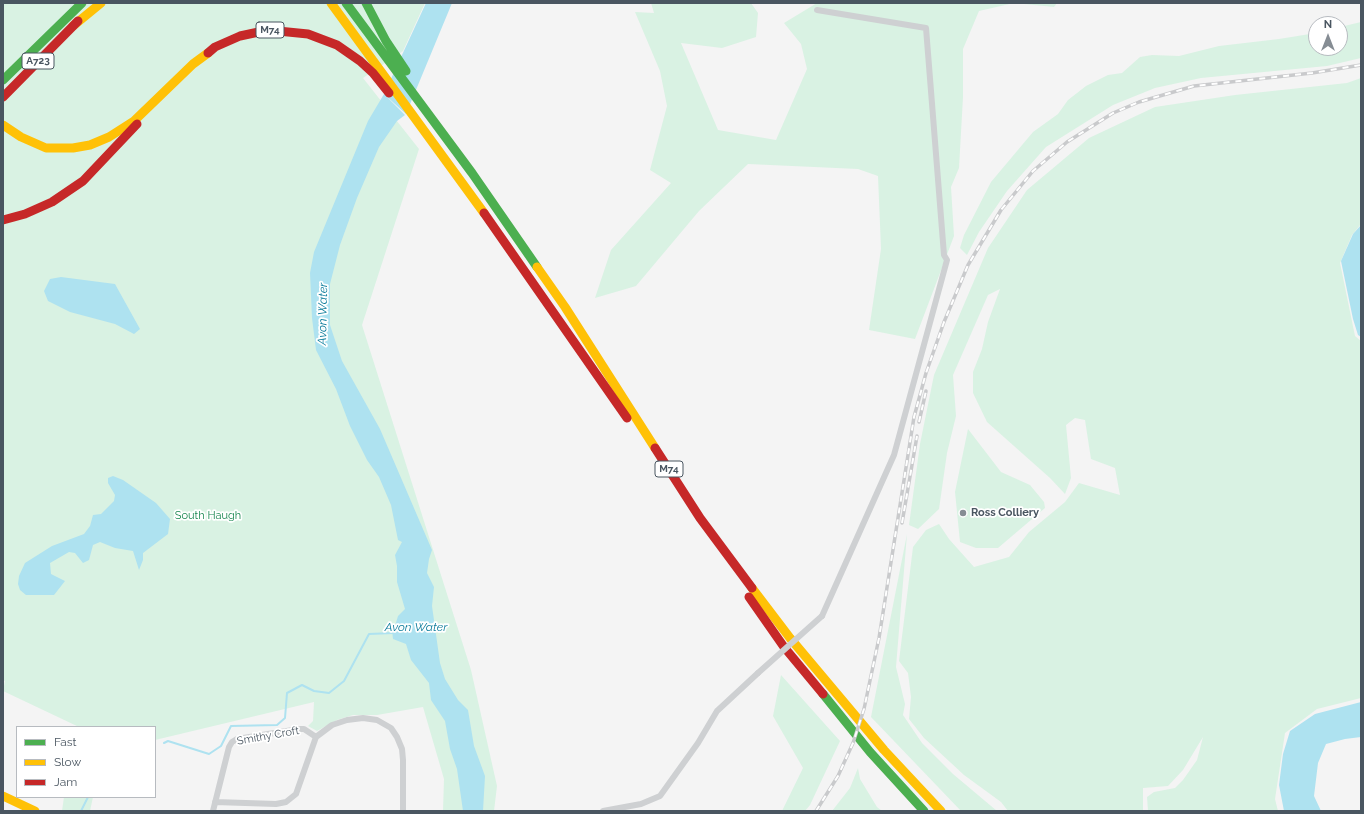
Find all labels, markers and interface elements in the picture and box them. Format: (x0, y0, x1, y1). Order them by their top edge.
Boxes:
north arrow (1308, 16, 1348, 56)
text: N (1324, 18, 1332, 31)
road number: M74 (256, 22, 284, 38)
road number: A723 (22, 53, 54, 69)
water label: Avon Water (315, 283, 331, 345)
road number: M74 (655, 461, 683, 477)
place label: Ross Colliery (971, 506, 1039, 520)
marker: Ross Colliery (958, 508, 968, 518)
park label: South Haugh (175, 509, 241, 523)
water label: Avon Water (385, 620, 447, 634)
street label: Smithy Croft (236, 724, 300, 748)
legend (16, 726, 156, 798)
text: Fast (54, 735, 77, 749)
text: Slow (54, 755, 81, 769)
text: Jam (54, 775, 77, 789)

